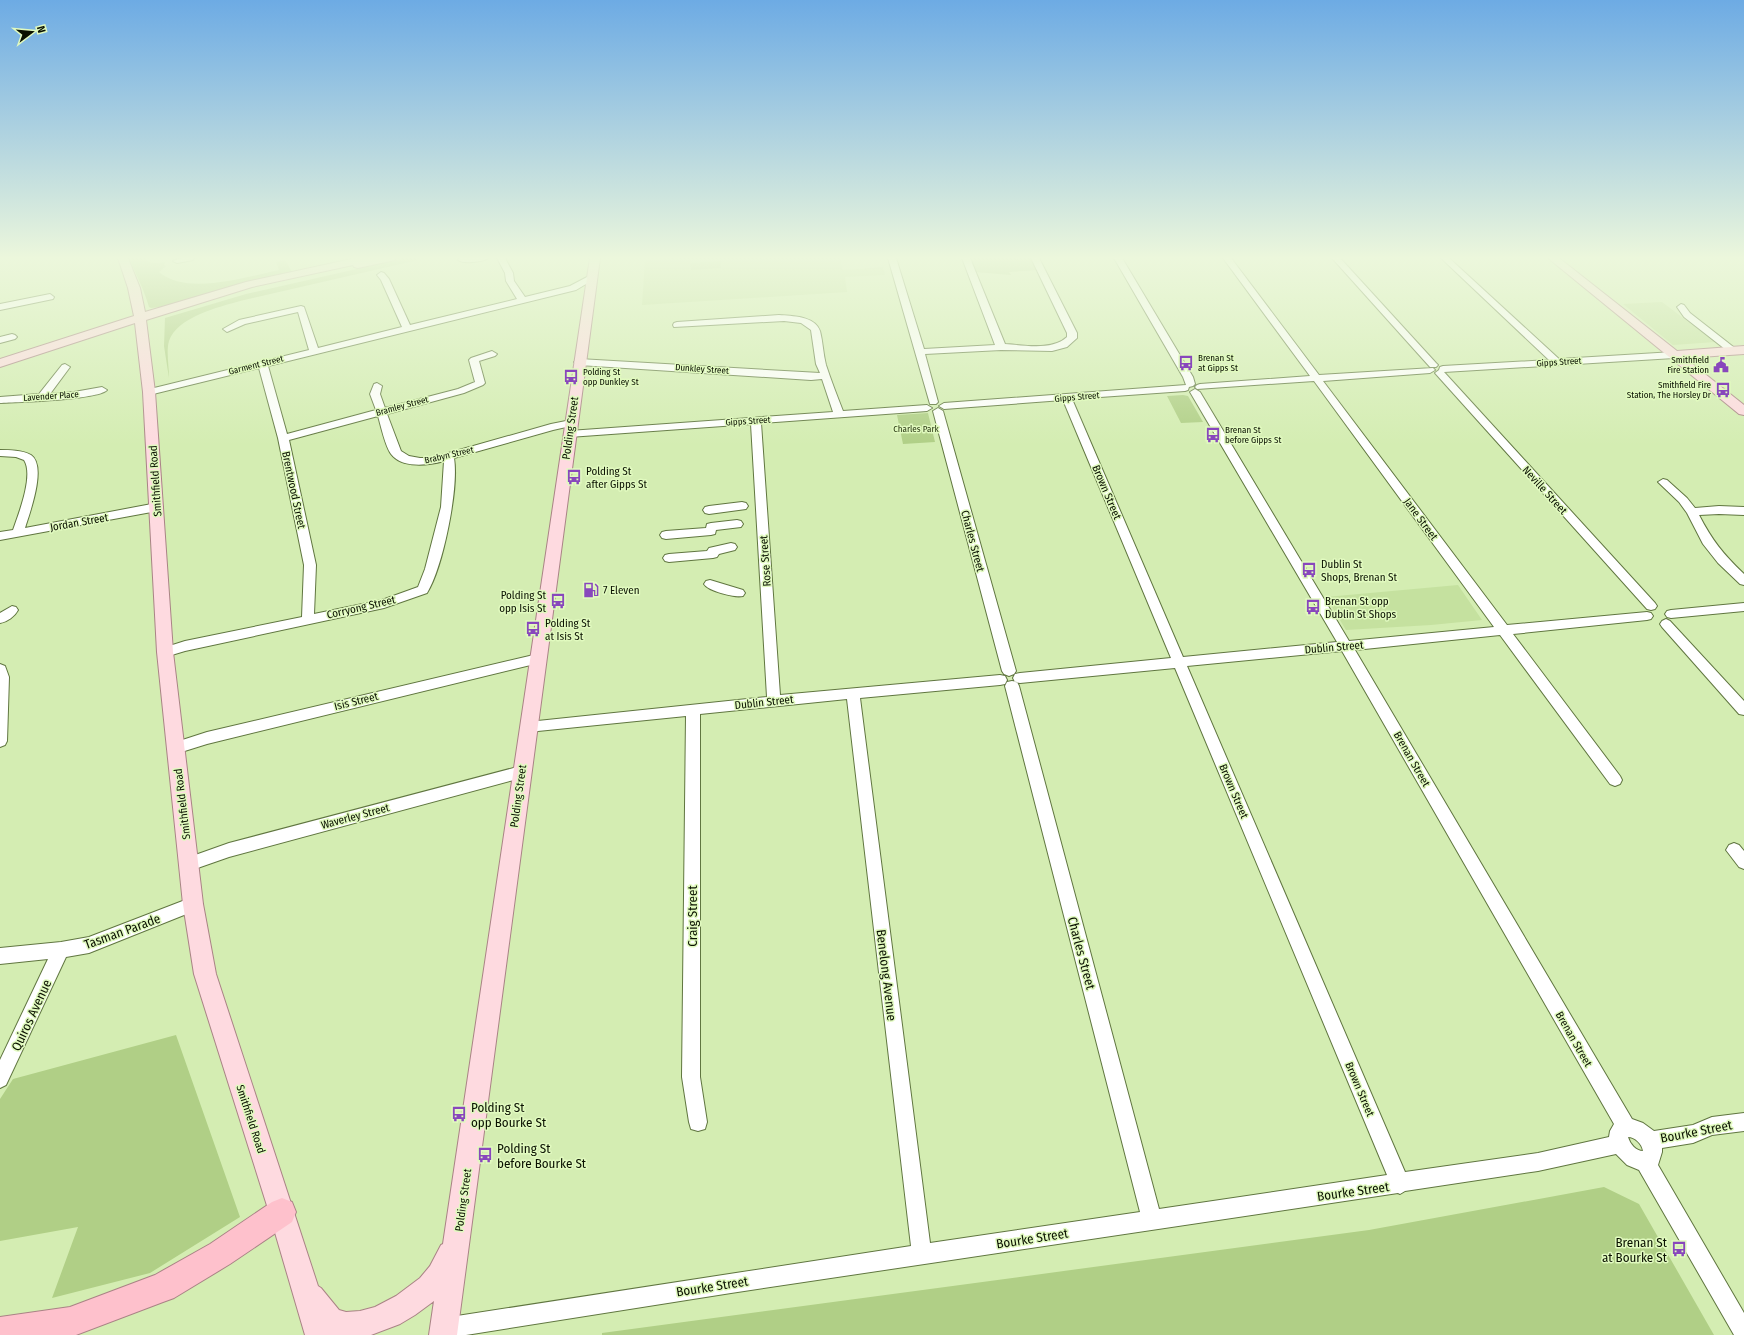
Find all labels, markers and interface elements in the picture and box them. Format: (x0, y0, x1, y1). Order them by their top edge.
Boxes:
north arrow (12, 12, 52, 52)
text: N (34, 24, 48, 34)
street label: Garment Street (228, 353, 284, 377)
place label: Brenan St at Gipps St (1198, 353, 1238, 373)
bus stop icon: Brenan St at Gipps St (1177, 354, 1195, 372)
street label: Gipps Street (1536, 355, 1582, 369)
place label: Smithfield Fire Station (1667, 355, 1709, 375)
public building icon: Smithfield Fire Station (1712, 356, 1730, 374)
street label: Dunkley Street (675, 362, 729, 376)
place label: Polding St opp Dunkley St (583, 367, 639, 387)
bus stop icon: Polding St opp Dunkley St (562, 368, 580, 386)
place label: Smithfield Fire Station, The Horsley Dr (1627, 380, 1712, 400)
bus stop icon: Smithfield Fire Station, The Horsley Dr (1714, 381, 1732, 399)
street label: Lavender Place (23, 389, 80, 403)
street label: Gipps Street (1054, 390, 1100, 404)
street label: Bramley Street (375, 394, 429, 418)
street label: Polding Street (560, 395, 581, 460)
street label: Gipps Street (725, 414, 771, 428)
park label: Charles Park (893, 424, 940, 434)
place label: Brenan St before Gipps St (1225, 425, 1282, 445)
bus stop icon: Brenan St before Gipps St (1204, 426, 1222, 444)
street label: Brabyn Street (424, 444, 475, 465)
street label: Smithfield Road (147, 445, 164, 517)
street label: Brentwood Street (279, 450, 308, 530)
street label: Brown Street (1089, 463, 1124, 522)
street label: Neville Street (1520, 463, 1570, 517)
place label: Polding St after Gipps St (586, 465, 648, 491)
bus stop icon: Polding St after Gipps St (565, 468, 583, 486)
street label: Jane Street (1401, 496, 1441, 543)
street label: Charles Street (958, 509, 987, 574)
street label: Jordan Street (49, 511, 110, 534)
street label: Rose Street (757, 534, 774, 587)
place label: Dublin St Shops, Brenan St (1321, 558, 1397, 584)
bus stop icon: Dublin St Shops, Brenan St (1300, 561, 1318, 579)
fuel station icon: 7 Eleven (582, 581, 600, 599)
place label: 7 Eleven (603, 584, 639, 597)
place label: Polding St opp Isis St (499, 589, 546, 615)
bus stop icon: Polding St opp Isis St (549, 592, 567, 610)
street label: Corryong Street (326, 593, 397, 622)
place label: Brenan St opp Dublin St Shops (1325, 595, 1397, 621)
bus stop icon: Brenan St opp Dublin St Shops (1304, 598, 1322, 616)
place label: Polding St at Isis St (545, 617, 591, 643)
bus stop icon: Polding St at Isis St (524, 620, 542, 638)
street label: Dublin Street (1304, 638, 1364, 657)
street label: Isis Street (333, 690, 380, 713)
street label: Dublin Street (734, 693, 795, 712)
street label: Brenan Street (1391, 729, 1433, 790)
street label: Brown Street (1216, 762, 1251, 821)
street label: Polding Street (508, 763, 529, 828)
street label: Smithfield Road (172, 768, 193, 840)
street label: Waverley Street (320, 801, 391, 832)
street label: Craig Street (685, 885, 700, 947)
street label: Tasman Parade (82, 911, 162, 952)
street label: Charles Street (1065, 915, 1099, 992)
street label: Benelong Avenue (873, 928, 900, 1022)
street label: Quiros Avenue (8, 977, 55, 1053)
street label: Brenan Street (1553, 1009, 1595, 1070)
street label: Brown Street (1342, 1060, 1377, 1119)
street label: Smithfield Road (233, 1083, 268, 1155)
place label: Polding St opp Bourke St (471, 1100, 547, 1130)
bus stop icon: Polding St opp Bourke St (450, 1105, 468, 1123)
street label: Bourke Street (1659, 1117, 1734, 1146)
place label: Polding St before Bourke St (497, 1141, 587, 1171)
bus stop icon: Polding St before Bourke St (476, 1146, 494, 1164)
street label: Polding Street (453, 1167, 474, 1232)
street label: Bourke Street (1316, 1179, 1391, 1204)
street label: Bourke Street (995, 1225, 1070, 1252)
place label: Brenan St at Bourke St (1602, 1235, 1668, 1265)
bus stop icon: Brenan St at Bourke St (1670, 1240, 1688, 1258)
street label: Bourke Street (675, 1273, 750, 1300)

